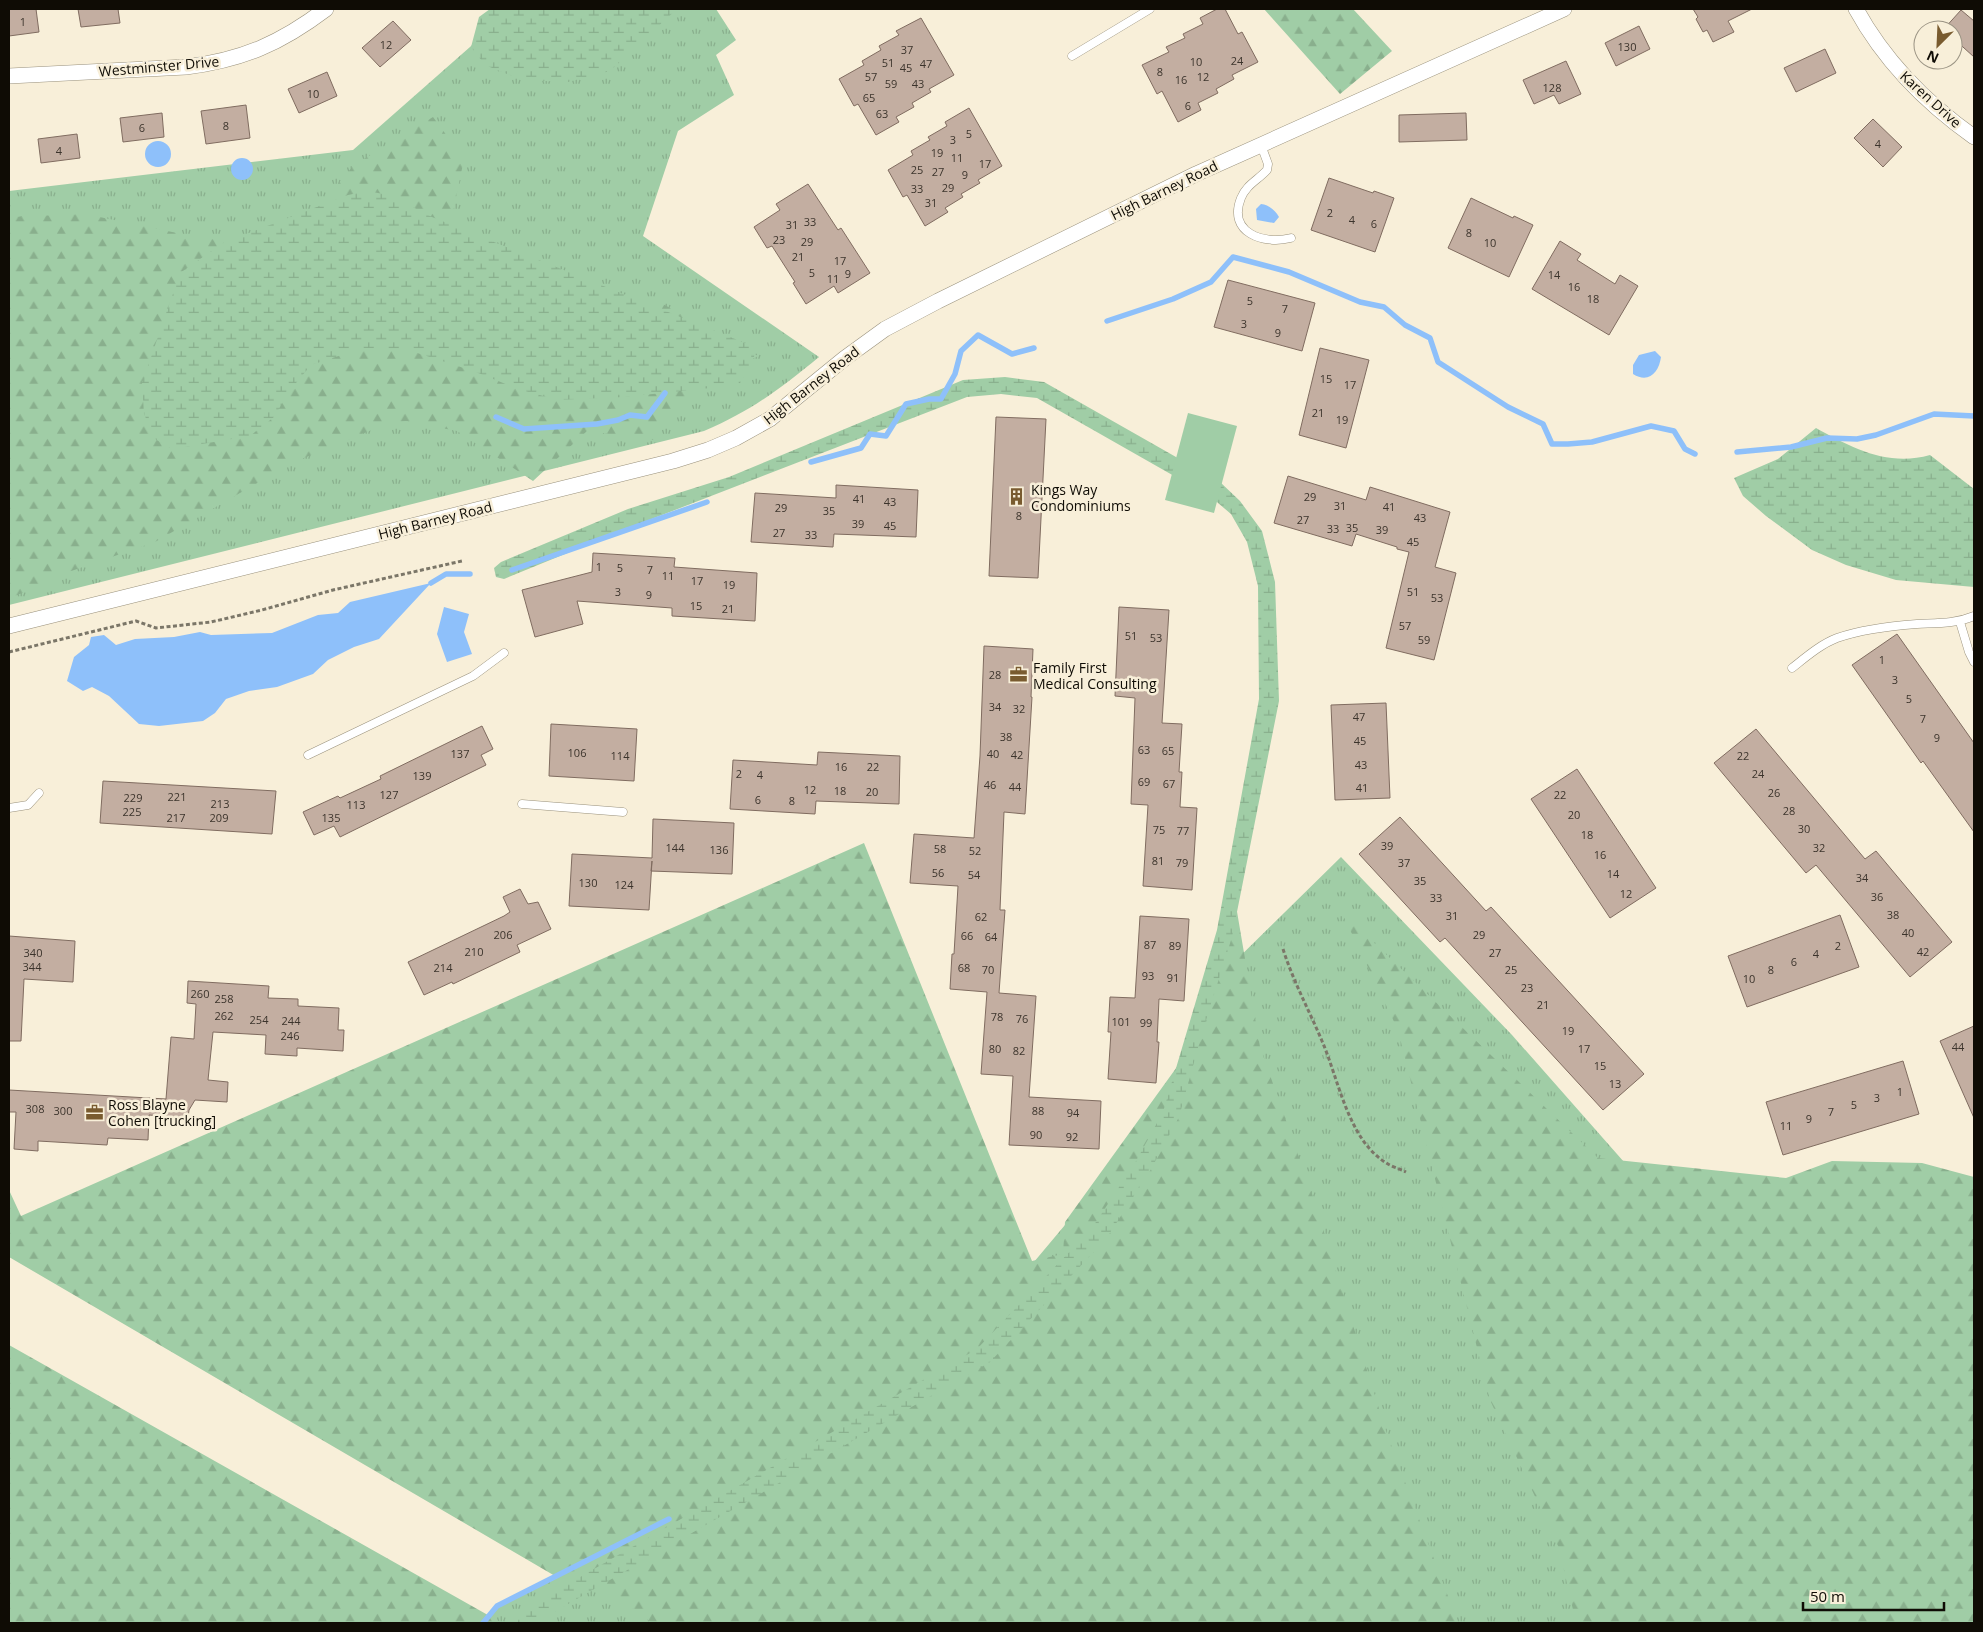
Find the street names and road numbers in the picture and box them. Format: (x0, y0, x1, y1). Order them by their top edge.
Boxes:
street label: Westminster Drive (98, 51, 220, 81)
street label: Karen Drive (1896, 66, 1966, 132)
street label: High Barney Road (1107, 156, 1221, 224)
street label: High Barney Road (759, 342, 863, 428)
street label: High Barney Road (376, 497, 494, 543)

